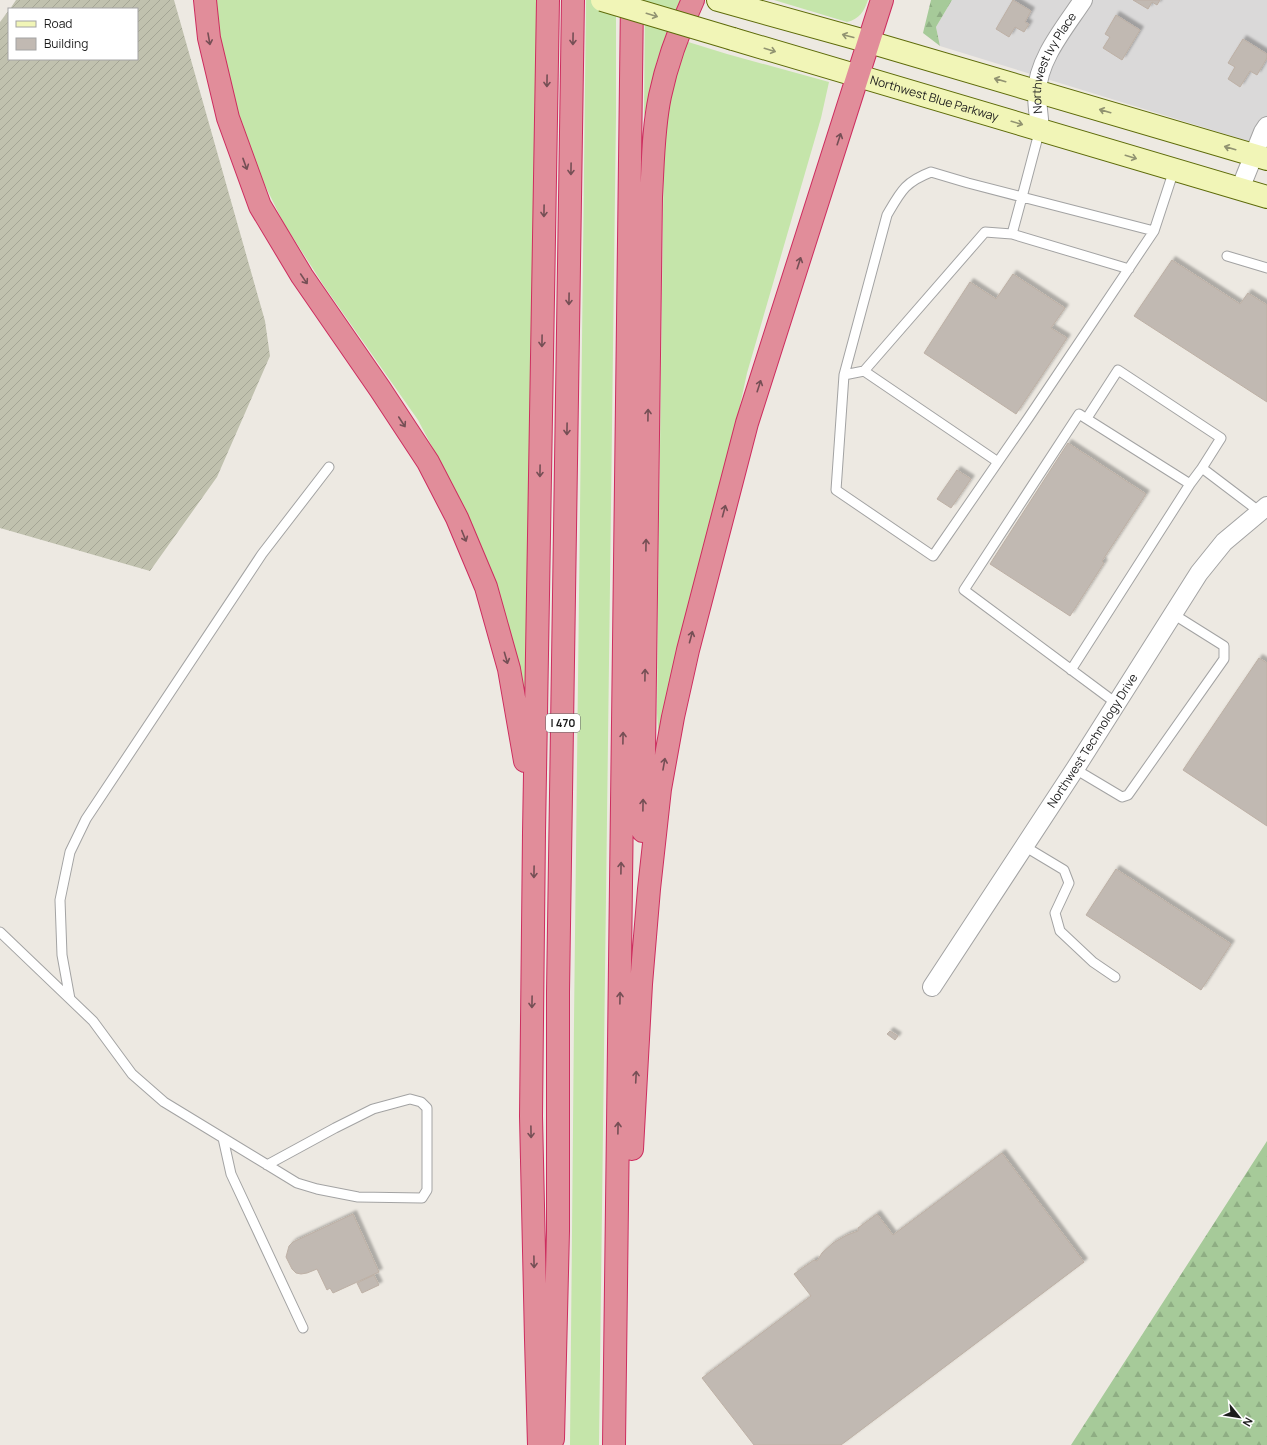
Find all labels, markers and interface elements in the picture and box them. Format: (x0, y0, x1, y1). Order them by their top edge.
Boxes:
legend (8, 8, 138, 60)
street label: Northwest Ivy Place (1028, 9, 1080, 114)
one-way arrow (646, 12, 659, 19)
text: Road (44, 15, 72, 32)
one-way arrow (206, 32, 214, 45)
one-way arrow (569, 32, 577, 45)
one-way arrow (842, 32, 855, 39)
text: Building (44, 35, 88, 52)
one-way arrow (763, 47, 776, 54)
street label: Northwest Blue Parkway (868, 71, 1001, 125)
one-way arrow (543, 74, 551, 87)
one-way arrow (993, 76, 1006, 83)
one-way arrow (1099, 107, 1112, 114)
one-way arrow (1010, 120, 1023, 127)
one-way arrow (836, 132, 843, 145)
one-way arrow (1223, 144, 1236, 151)
one-way arrow (1124, 154, 1137, 161)
one-way arrow (241, 157, 249, 169)
one-way arrow (567, 162, 575, 175)
one-way arrow (541, 204, 548, 217)
one-way arrow (796, 256, 803, 269)
one-way arrow (300, 273, 308, 285)
one-way arrow (565, 292, 573, 305)
one-way arrow (538, 334, 546, 347)
one-way arrow (756, 380, 763, 393)
one-way arrow (644, 409, 652, 422)
one-way arrow (398, 416, 406, 428)
one-way arrow (563, 422, 571, 435)
one-way arrow (536, 464, 544, 477)
one-way arrow (721, 505, 728, 518)
one-way arrow (461, 529, 468, 541)
one-way arrow (642, 539, 650, 552)
one-way arrow (688, 631, 695, 644)
one-way arrow (503, 652, 510, 665)
one-way arrow (641, 669, 649, 682)
street label: Northwest Technology Drive (1043, 670, 1141, 811)
road number: I 470 (546, 714, 580, 732)
one-way arrow (619, 732, 627, 745)
one-way arrow (661, 758, 669, 771)
one-way arrow (639, 799, 647, 812)
one-way arrow (617, 862, 625, 875)
one-way arrow (530, 865, 538, 878)
one-way arrow (616, 992, 624, 1005)
one-way arrow (528, 995, 536, 1008)
one-way arrow (632, 1071, 640, 1084)
one-way arrow (614, 1122, 622, 1135)
one-way arrow (528, 1125, 535, 1138)
one-way arrow (530, 1255, 538, 1268)
north arrow (1219, 1397, 1259, 1437)
text: N (1240, 1415, 1257, 1430)

